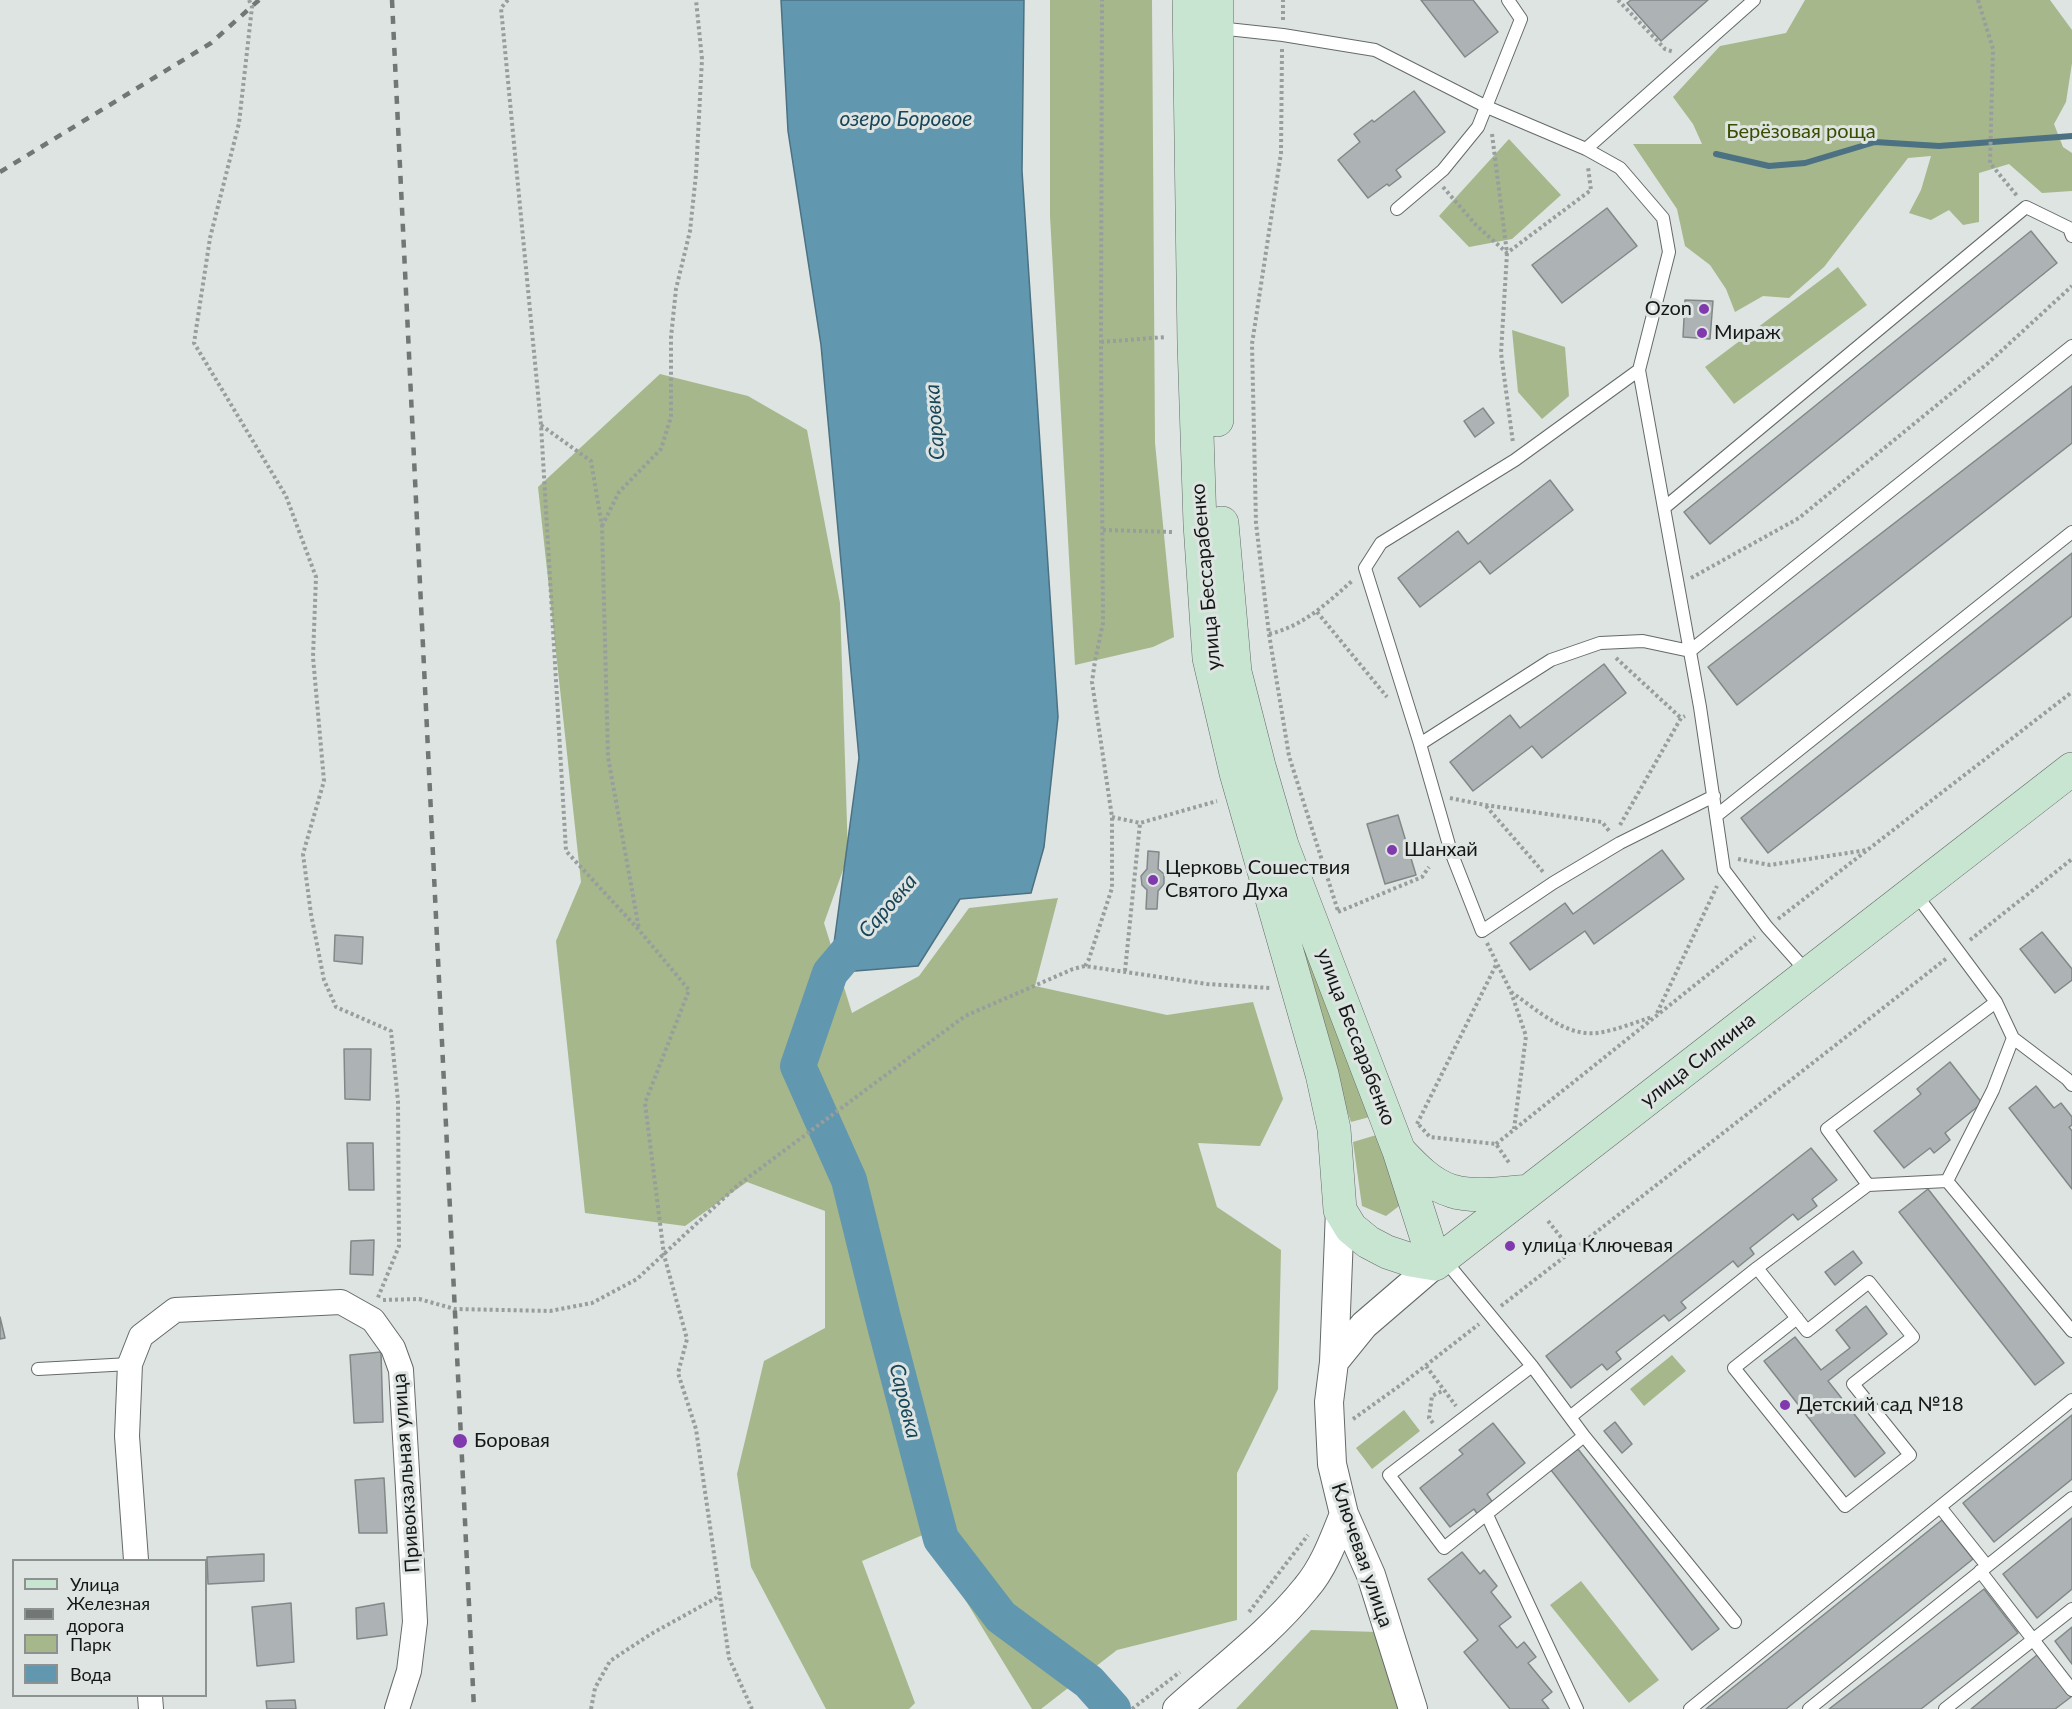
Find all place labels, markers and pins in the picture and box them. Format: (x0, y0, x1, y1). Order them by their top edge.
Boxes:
place label: Ozon (1645, 297, 1692, 321)
marker: Ozon (1697, 302, 1711, 316)
place label: Мираж (1714, 321, 1781, 345)
marker: Мираж (1695, 326, 1709, 340)
place label: Шанхай (1404, 838, 1478, 862)
marker: Шанхай (1385, 843, 1399, 857)
place label: Церковь Сошествия Святого Духа (1165, 856, 1350, 903)
marker: Церковь Сошествия Святого Духа (1146, 873, 1160, 887)
place label: улица Ключевая (1522, 1234, 1673, 1258)
marker: улица Ключевая (1503, 1239, 1517, 1253)
place label: Детский сад №18 (1797, 1393, 1964, 1417)
marker: Детский сад №18 (1778, 1398, 1792, 1412)
place label: Боровая (474, 1429, 550, 1453)
marker: Боровая (451, 1432, 469, 1450)

